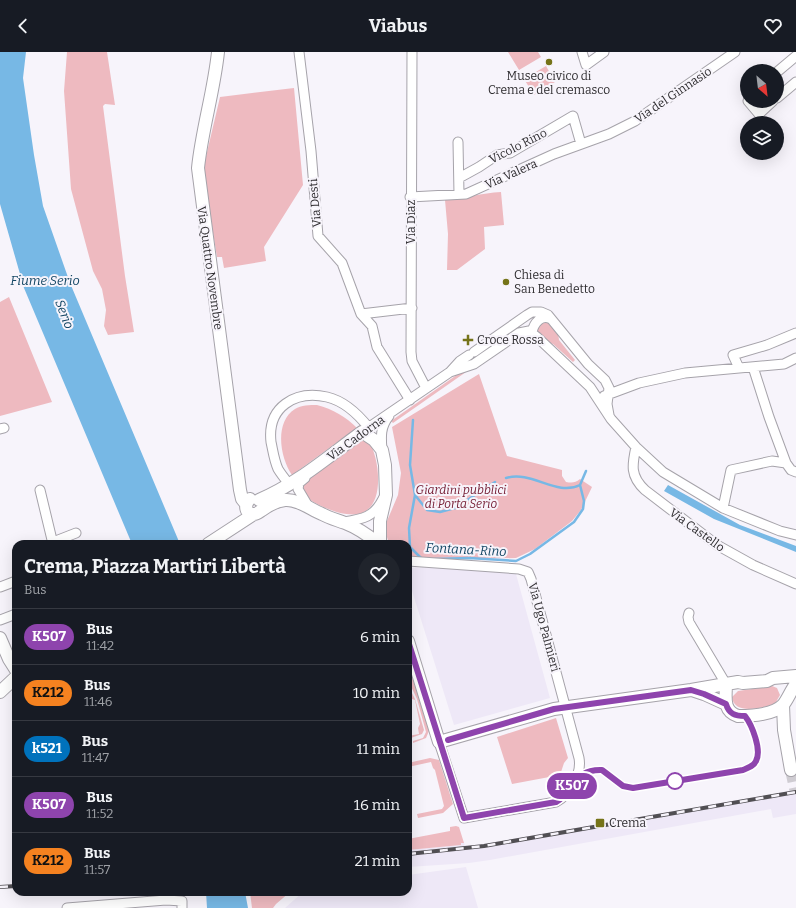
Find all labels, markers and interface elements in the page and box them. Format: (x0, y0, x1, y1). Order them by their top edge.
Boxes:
icon: back (12, 15, 34, 37)
text: Viabus (369, 15, 427, 37)
icon: heart (762, 15, 784, 37)
marker: Museo civico di Crema e del cremasco (544, 57, 554, 67)
street label: Via del Ginnasio (632, 64, 714, 126)
north arrow (740, 64, 784, 108)
map controls (740, 64, 784, 160)
place label: Museo civico di Crema e del cremasco (488, 69, 610, 97)
button: layers (740, 116, 784, 160)
street label: Vicolo Rino (487, 125, 549, 166)
street label: Via Valera (483, 156, 540, 192)
street label: Via Desti (306, 178, 324, 228)
street label: Via Diaz (404, 200, 418, 244)
street label: Via Quattro Novembre (194, 205, 226, 331)
place label: Chiesa di San Benedetto (514, 268, 595, 296)
water label: Fiume Serio (10, 273, 80, 288)
marker: Chiesa di San Benedetto (501, 277, 511, 287)
water label: Serio (52, 297, 77, 331)
place label: Croce Rossa (477, 333, 544, 347)
marker: Croce Rossa (462, 334, 474, 346)
street label: Via Cadorna (325, 412, 388, 464)
park label: Giardini pubblici di Porta Serio (416, 483, 507, 511)
street label: Via Castello (667, 505, 727, 555)
water label: Fontana-Rino (425, 540, 507, 559)
button: heart (358, 553, 400, 595)
text: Crema, Piazza Martiri Libertà (24, 555, 286, 578)
street label: Via Ugo Palmieri (525, 581, 563, 674)
text: Bus (24, 582, 46, 597)
text: Bus (86, 620, 113, 638)
text: K507 (32, 628, 66, 645)
text: 6 min (360, 628, 400, 646)
text: 11:42 (86, 638, 114, 653)
text: Bus (84, 676, 110, 694)
text: K212 (32, 684, 64, 701)
text: 10 min (353, 684, 400, 702)
text: 11:46 (84, 694, 112, 709)
text: Bus (82, 732, 108, 750)
text: k521 (32, 740, 62, 757)
text: 11 min (357, 740, 400, 758)
text: 11:47 (82, 750, 109, 765)
unlabelled marker (666, 772, 684, 790)
line badge: K507 (544, 773, 600, 799)
text: K507 (555, 777, 589, 794)
text: Bus (86, 788, 113, 806)
text: K507 (32, 796, 66, 813)
text: 16 min (354, 796, 400, 814)
text: 11:52 (86, 806, 113, 821)
place label: Crema (609, 816, 646, 830)
marker: Crema (594, 817, 606, 829)
text: Bus (84, 844, 110, 862)
text: K212 (32, 852, 64, 869)
text: 21 min (354, 852, 400, 870)
text: 11:57 (84, 862, 110, 877)

